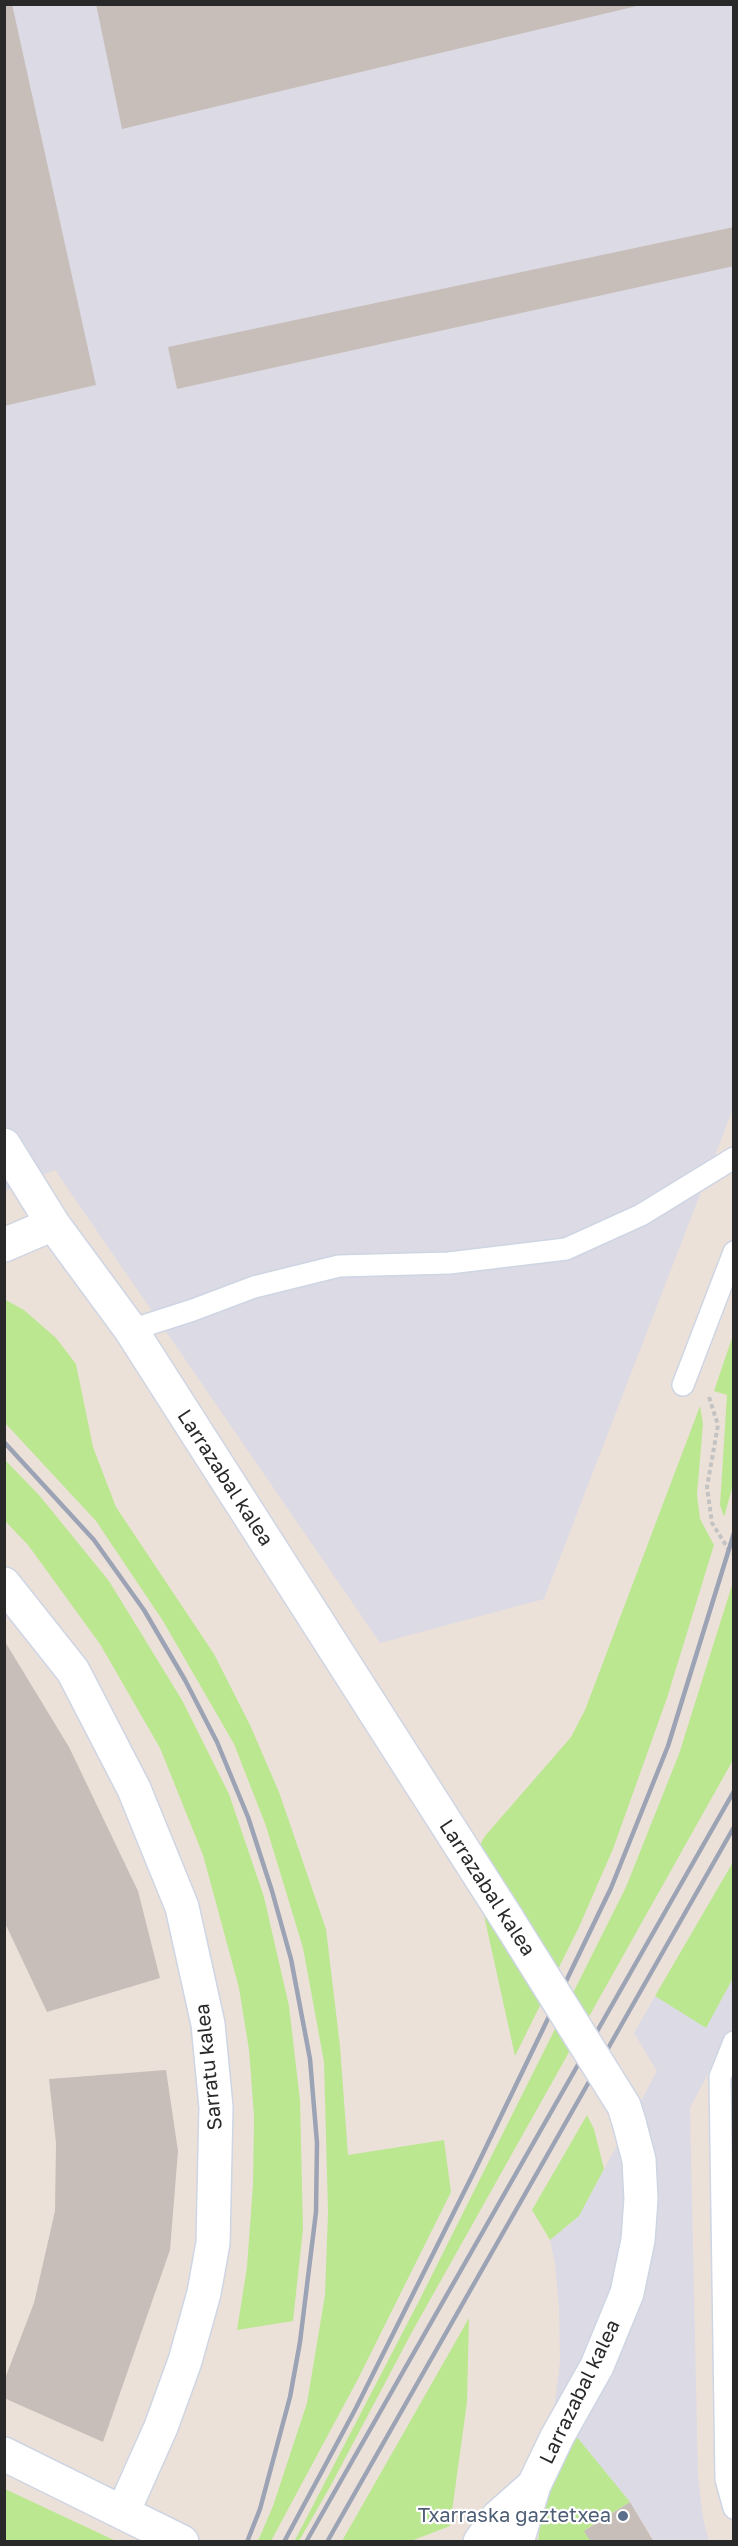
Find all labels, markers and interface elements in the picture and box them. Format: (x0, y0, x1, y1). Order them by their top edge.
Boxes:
street label: Larrazabal kalea (172, 1405, 278, 1551)
street label: Larrazabal kalea (434, 1815, 540, 1961)
street label: Sarratu kalea (190, 2002, 228, 2132)
street label: Larrazabal kalea (535, 2316, 625, 2468)
place label: Txarraska gaztetxea (418, 2504, 611, 2528)
marker: Txarraska gaztetxea (616, 2509, 630, 2523)

